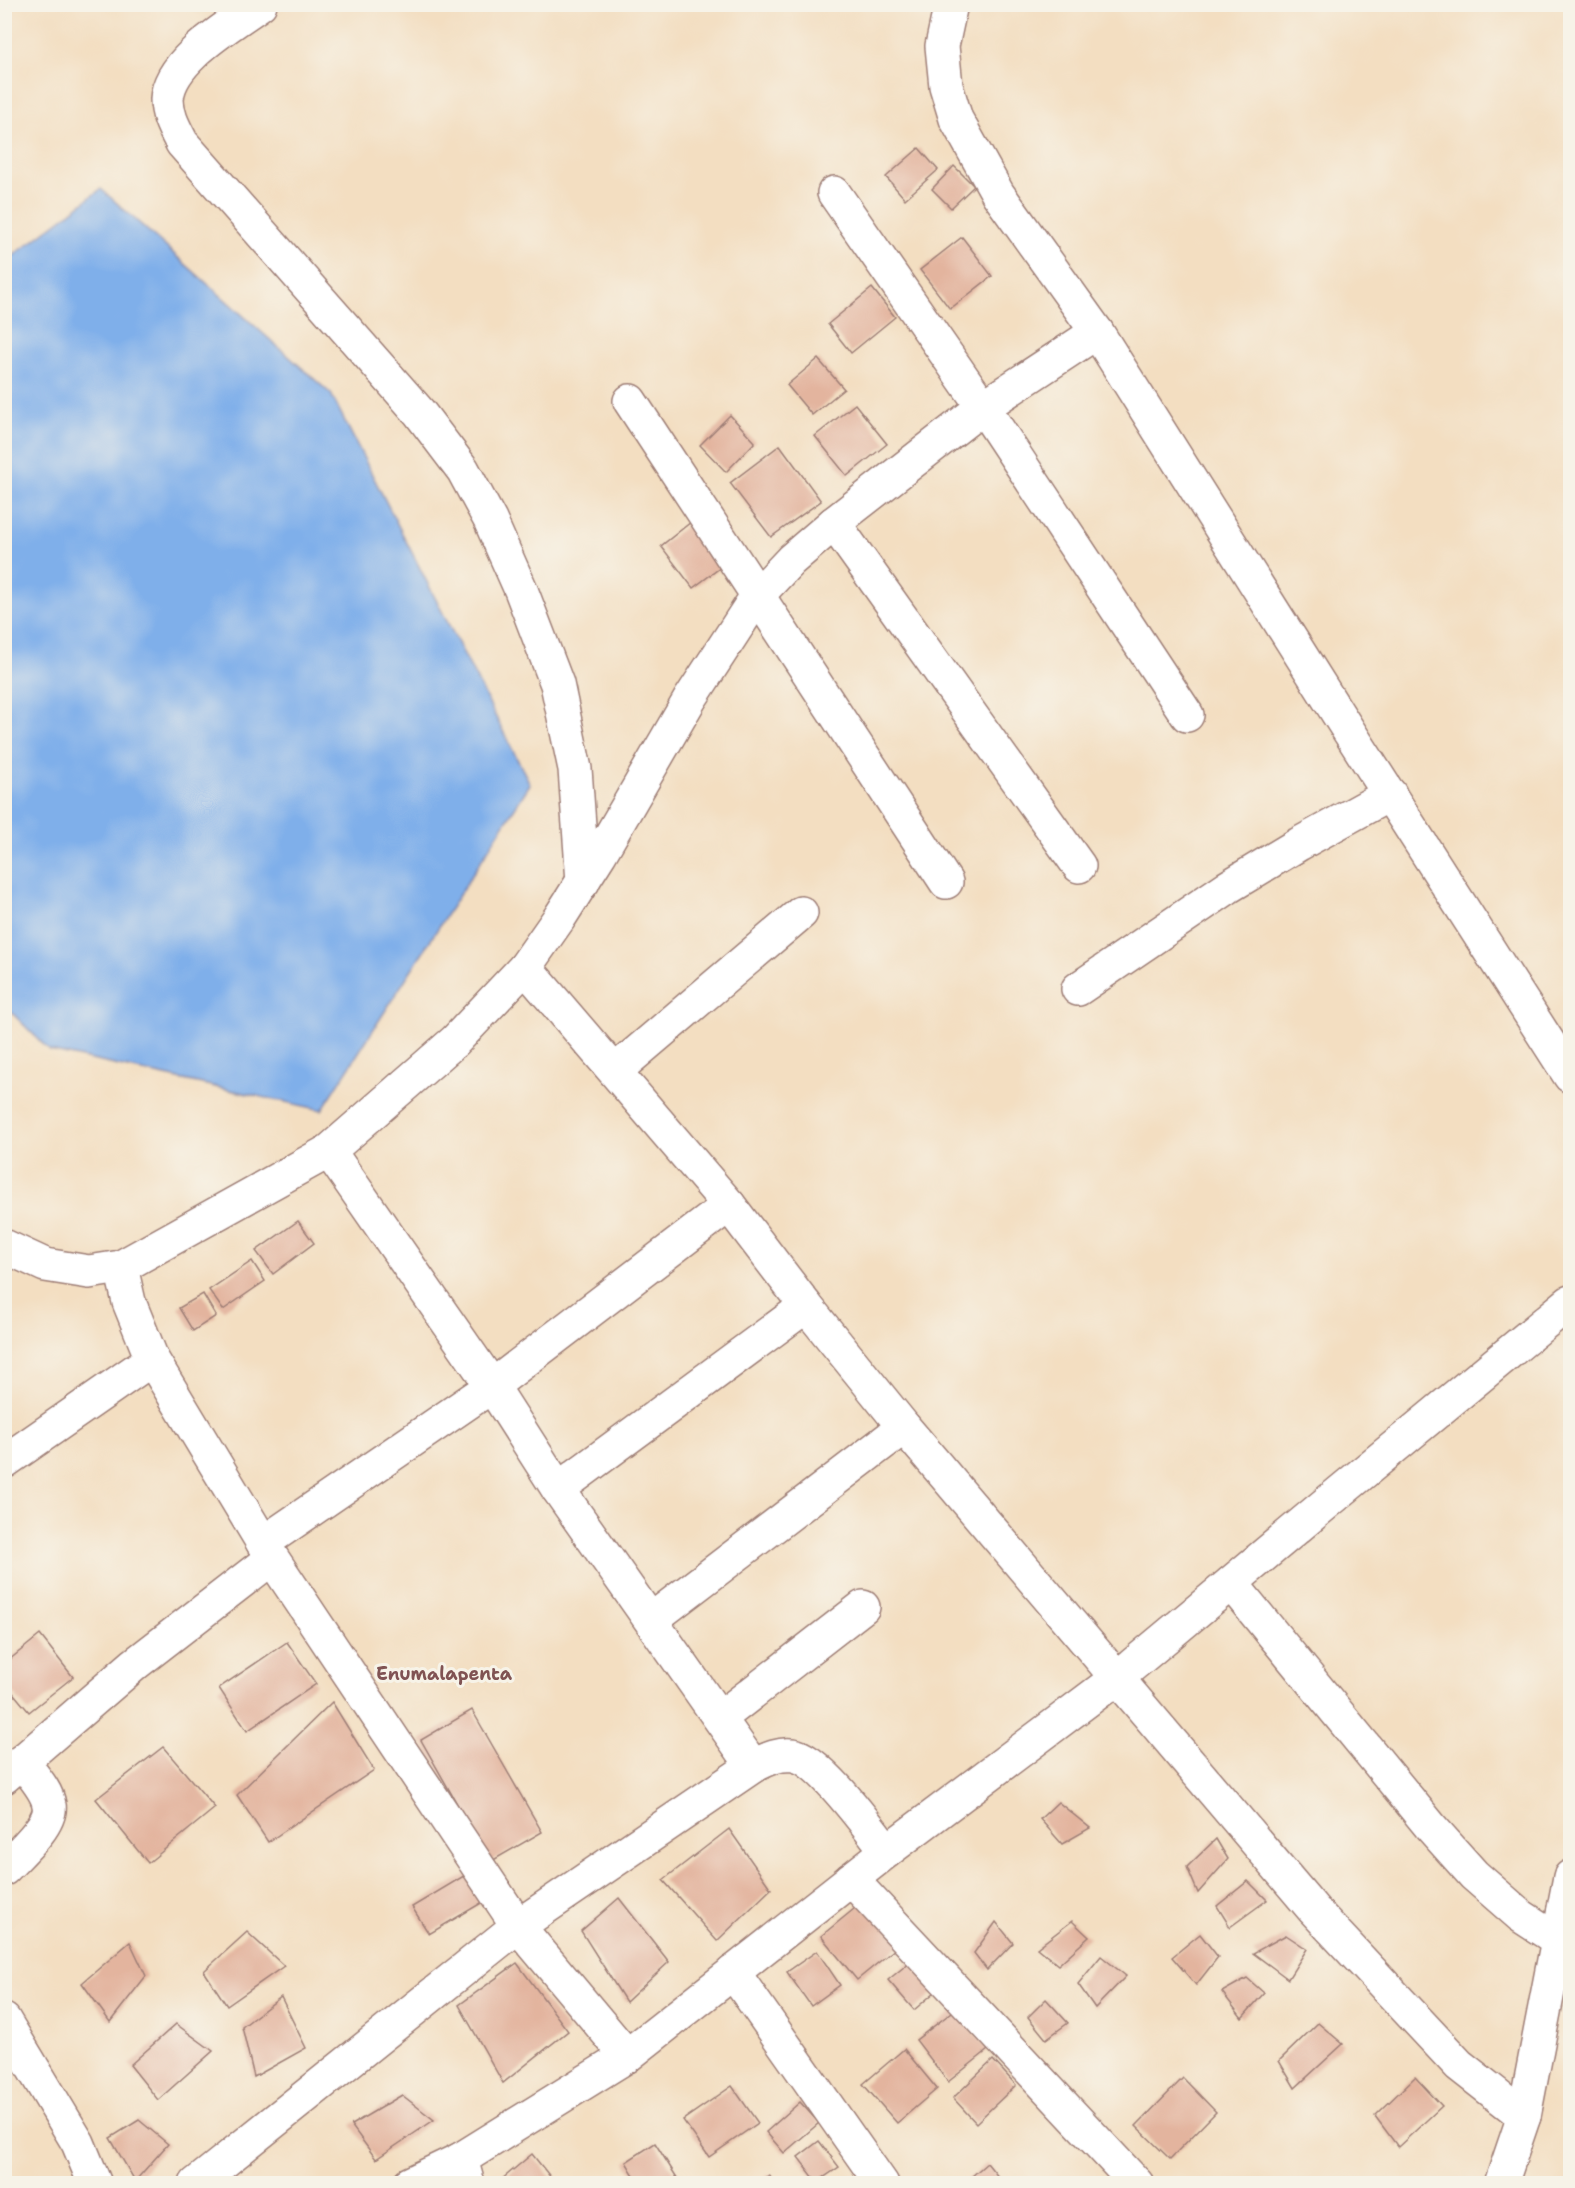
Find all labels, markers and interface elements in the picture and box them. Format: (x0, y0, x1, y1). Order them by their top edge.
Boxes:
district label: Enumalapenta (376, 1662, 513, 1686)

